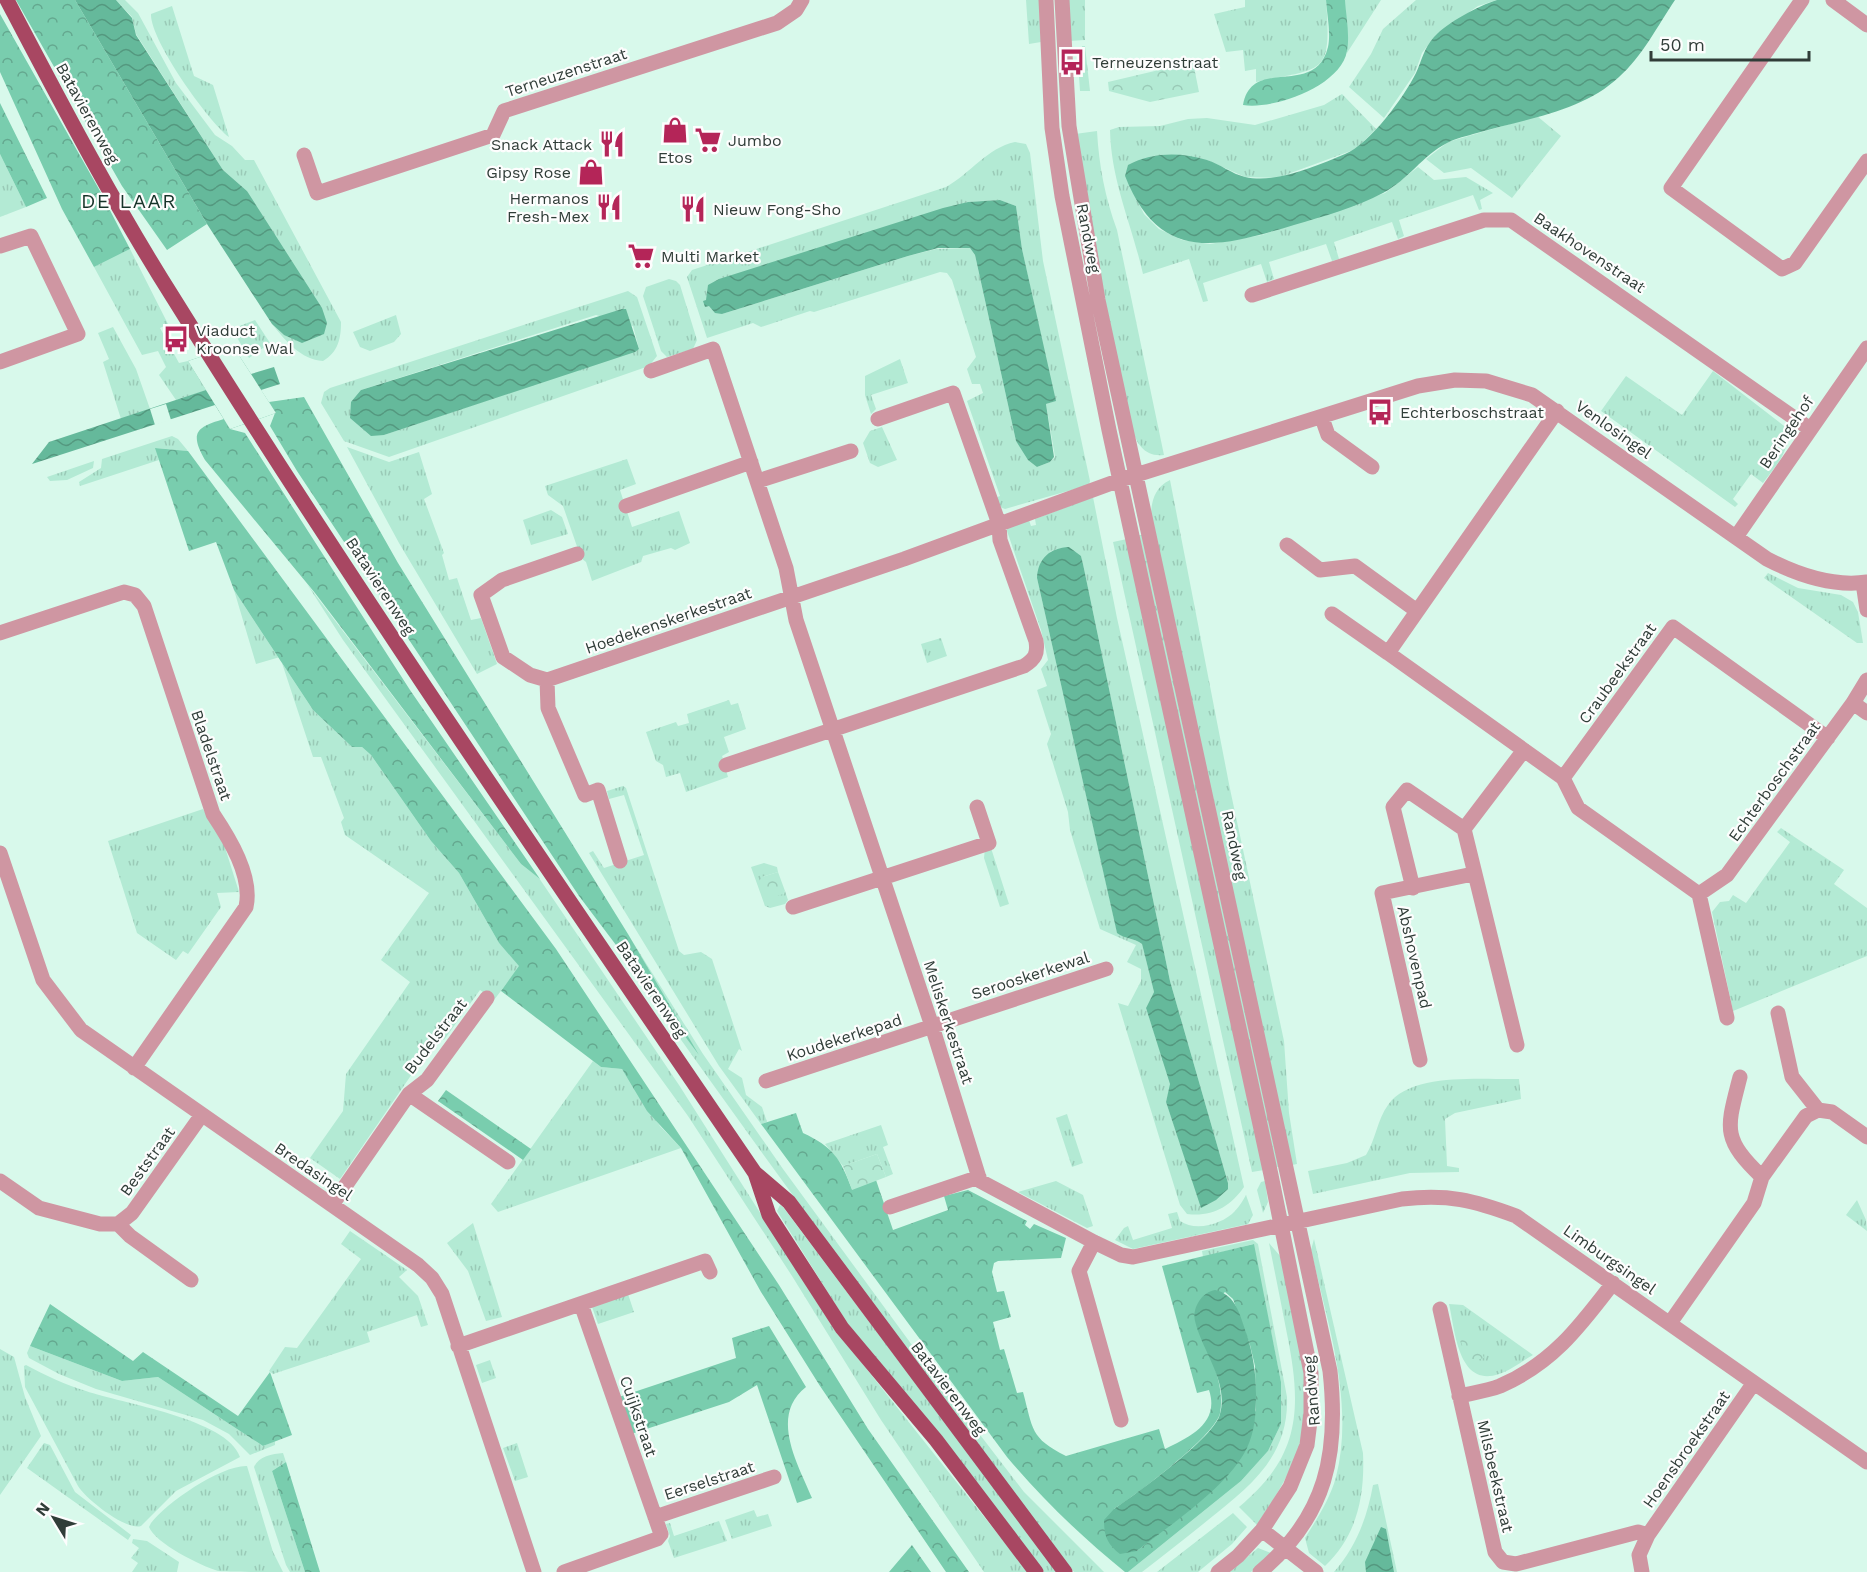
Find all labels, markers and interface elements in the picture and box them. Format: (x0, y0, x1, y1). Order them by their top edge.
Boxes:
scale bar (1651, 24, 1808, 62)
text: 50 m (1660, 34, 1705, 55)
street label: Terneuzenstraat (503, 44, 629, 101)
bus stop icon: Terneuzenstraat (1057, 47, 1087, 77)
place label: Terneuzenstraat (1092, 53, 1218, 72)
street label: Batavierenweg (52, 59, 123, 168)
shop icon: Etos (660, 115, 690, 145)
supermarket icon: Jumbo (693, 125, 723, 155)
restaurant icon: Snack Attack (597, 129, 627, 159)
place label: Jumbo (728, 131, 782, 150)
place label: Snack Attack (491, 135, 592, 154)
place label: Etos (658, 148, 692, 167)
shop icon: Gipsy Rose (576, 157, 606, 187)
place label: Gipsy Rose (486, 163, 571, 182)
district label: DE LAAR (81, 189, 177, 213)
place label: Hermanos Fresh-Mex (507, 189, 589, 226)
restaurant icon: Hermanos Fresh-Mex (594, 192, 624, 222)
restaurant icon: Nieuw Fong-Sho (678, 194, 708, 224)
place label: Nieuw Fong-Sho (713, 200, 841, 219)
street label: Randweg (1072, 202, 1105, 275)
street label: Baakhovenstraat (1530, 208, 1649, 297)
supermarket icon: Multi Market (626, 241, 656, 271)
place label: Multi Market (661, 247, 759, 266)
place label: Viaduct Kroonse Wal (196, 321, 293, 358)
bus stop icon: Viaduct Kroonse Wal (161, 324, 191, 354)
street label: Beringehof (1755, 392, 1818, 472)
street label: Venlosingel (1572, 396, 1655, 463)
bus stop icon: Echterboschstraat (1365, 397, 1395, 427)
place label: Echterboschstraat (1400, 403, 1544, 422)
street label: Batavierenweg (342, 534, 419, 639)
street label: Hoedekenskerkestraat (583, 583, 754, 658)
street label: Craubeekstraat (1575, 619, 1660, 727)
street label: Bladelstraat (187, 707, 236, 803)
street label: Echterboschstraat (1724, 717, 1825, 845)
street label: Randweg (1218, 809, 1251, 882)
street label: Abshovenpad (1393, 904, 1436, 1010)
street label: Batavierenweg (612, 937, 691, 1042)
street label: Serooskerkewal (969, 947, 1092, 1004)
street label: Meliskerkestraat (920, 958, 978, 1087)
street label: Budelstraat (400, 995, 471, 1078)
street label: Koudekerkepad (784, 1010, 904, 1065)
street label: Beststraat (116, 1123, 179, 1200)
street label: Bredasingel (271, 1138, 357, 1205)
street label: Limburgsingel (1560, 1220, 1660, 1298)
street label: Batavierenweg (907, 1338, 990, 1439)
street label: Randweg (1299, 1355, 1324, 1427)
street label: Cuijkstraat (616, 1373, 661, 1459)
street label: Hoensbroekstraat (1639, 1387, 1734, 1512)
street label: Milsbeekstraat (1473, 1418, 1518, 1534)
street label: Eerselstraat (662, 1457, 757, 1504)
north arrow (24, 1488, 84, 1548)
text: N (31, 1499, 54, 1520)

